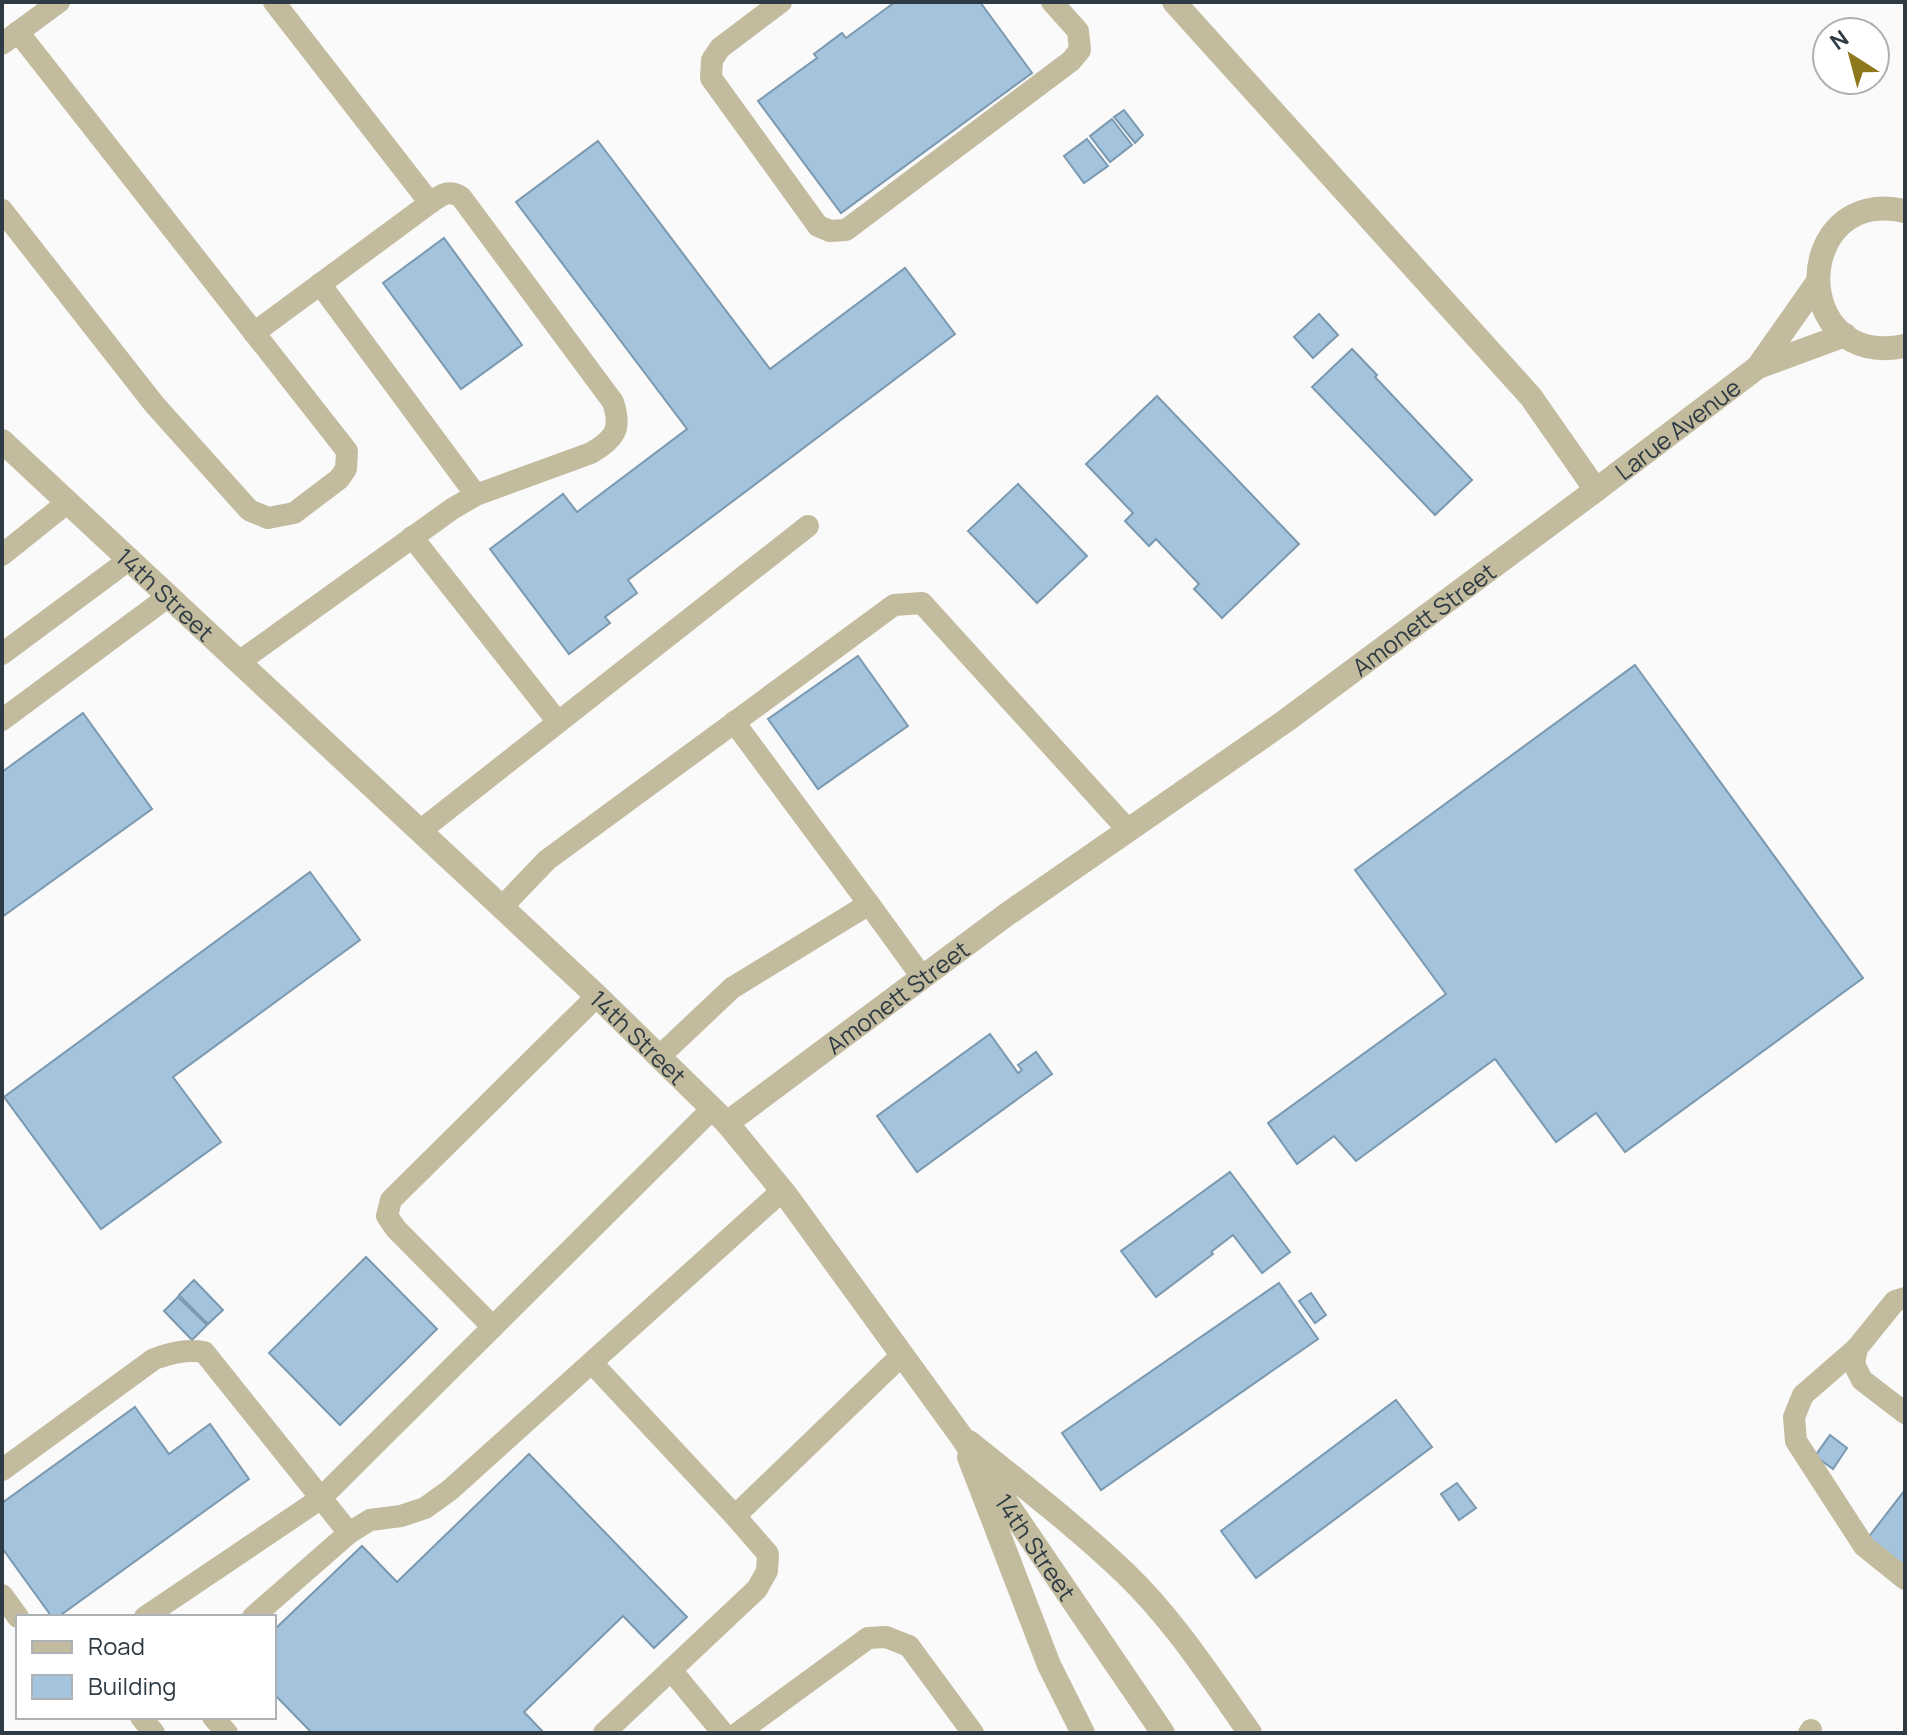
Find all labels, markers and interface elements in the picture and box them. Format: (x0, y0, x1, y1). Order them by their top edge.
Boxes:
north arrow (1811, 16, 1891, 96)
text: N (1824, 23, 1854, 57)
street label: Larue Avenue (1608, 370, 1747, 487)
street label: 14th Street (110, 540, 222, 648)
street label: Amonett Street (1345, 554, 1502, 683)
street label: Amonett Street (819, 932, 975, 1061)
street label: 14th Street (583, 982, 694, 1091)
street label: 14th Street (988, 1486, 1084, 1607)
legend (16, 1615, 276, 1719)
text: Road (88, 1629, 145, 1662)
text: Building (88, 1669, 176, 1702)

